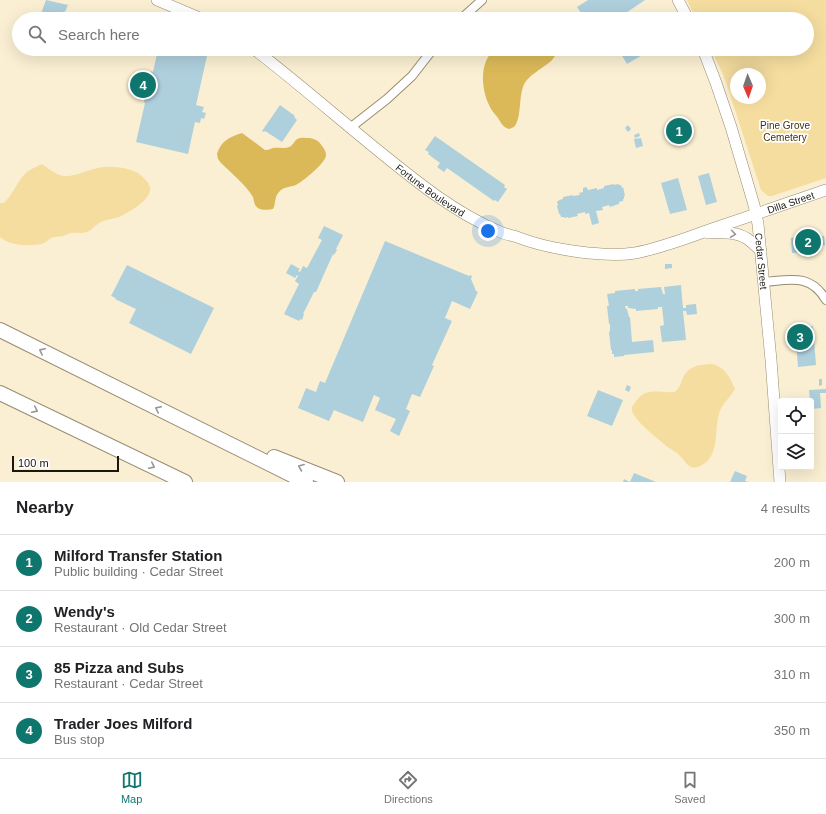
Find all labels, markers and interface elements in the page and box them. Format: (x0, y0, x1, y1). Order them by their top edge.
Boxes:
search box (12, 12, 814, 56)
icon: search (26, 23, 48, 45)
text: Search here (58, 26, 140, 43)
north arrow (730, 68, 766, 104)
pin: 4 (130, 70, 156, 100)
pin: 1 (666, 116, 692, 146)
park label: Pine Grove Cemetery (760, 120, 810, 143)
street label: Fortune Boulevard (394, 162, 467, 218)
street label: Dilla Street (766, 189, 816, 215)
your location (478, 221, 498, 241)
pin: 2 (795, 227, 821, 257)
one-way arrow (730, 229, 736, 238)
street label: Cedar Street (753, 232, 770, 290)
pin: 3 (787, 322, 813, 352)
one-way arrow (39, 348, 46, 356)
map controls (778, 398, 814, 470)
button: locate (778, 398, 814, 434)
one-way arrow (31, 405, 38, 412)
one-way arrow (155, 406, 163, 413)
button: layers (778, 434, 814, 470)
scale bar (12, 454, 119, 473)
text: 100 m (18, 457, 49, 469)
one-way arrow (148, 461, 155, 469)
one-way arrow (297, 464, 304, 472)
text: Nearby (16, 498, 74, 517)
text: 4 results (761, 501, 810, 516)
text: Milford Transfer Station (54, 547, 222, 564)
text: 1 (25, 555, 33, 570)
text: 200 m (774, 555, 810, 570)
text: Public building · Cedar Street (54, 564, 223, 579)
text: Wendy's (54, 603, 115, 620)
text: 2 (25, 611, 33, 626)
text: 300 m (774, 611, 810, 626)
text: Restaurant · Old Cedar Street (54, 620, 227, 635)
text: 85 Pizza and Subs (54, 659, 184, 676)
text: 3 (25, 667, 33, 682)
text: 310 m (774, 667, 810, 682)
text: Restaurant · Cedar Street (54, 676, 203, 691)
text: Trader Joes Milford (54, 715, 192, 732)
text: 4 (25, 723, 33, 738)
text: 350 m (774, 723, 810, 738)
text: Bus stop (54, 732, 105, 747)
tab: Map (121, 769, 143, 805)
tab: Directions (384, 769, 433, 805)
tab: Saved (674, 769, 705, 805)

